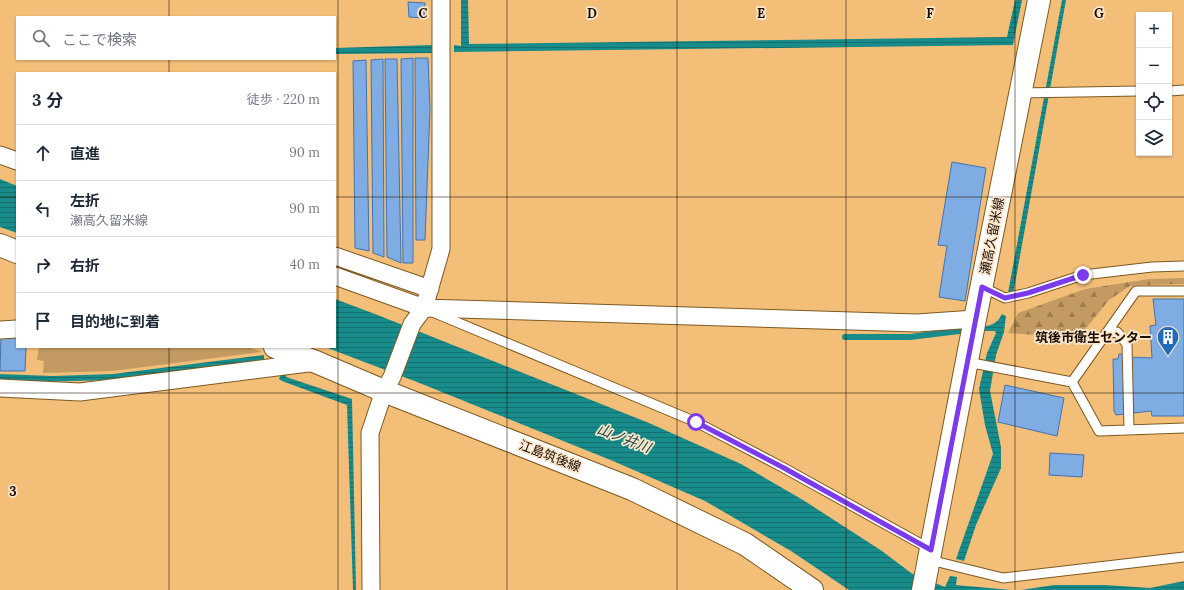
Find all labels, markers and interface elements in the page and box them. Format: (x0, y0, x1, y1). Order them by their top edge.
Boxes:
text: C (419, 5, 428, 22)
text: D (587, 5, 597, 22)
text: E (757, 5, 765, 22)
text: F (926, 5, 934, 22)
text: G (1094, 5, 1104, 22)
map controls (1136, 12, 1172, 156)
button: + (1136, 12, 1172, 48)
search box (16, 16, 336, 60)
icon: search (30, 27, 52, 49)
text: ここで検索 (62, 30, 137, 49)
button: − (1136, 48, 1172, 84)
button: locate (1136, 84, 1172, 120)
text: 3 分 (32, 89, 63, 111)
text: 徒歩 · 220 m (247, 91, 320, 108)
button: layers (1136, 120, 1172, 156)
icon: ahead (32, 142, 54, 164)
text: 直進 (70, 144, 100, 163)
text: 90 m (289, 144, 320, 161)
text: 左折 (70, 191, 100, 210)
street label: 瀬高久留米線 (976, 196, 1008, 276)
icon: left (32, 198, 54, 220)
text: 90 m (289, 200, 320, 217)
text: 瀬高久留米線 (70, 212, 148, 229)
icon: right (32, 254, 54, 276)
text: 右折 (70, 256, 100, 275)
text: 40 m (290, 256, 320, 273)
route end (1074, 266, 1092, 284)
icon: arrive (32, 310, 54, 332)
text: 目的地に到着 (70, 312, 160, 331)
building icon: 筑後市衛生センター (1155, 324, 1181, 357)
place label: 筑後市衛生センター (1035, 329, 1152, 346)
route start (687, 413, 705, 431)
water label: 山ノ井川 (595, 420, 655, 457)
street label: 江島筑後線 (517, 436, 583, 476)
text: 3 (9, 483, 17, 500)

